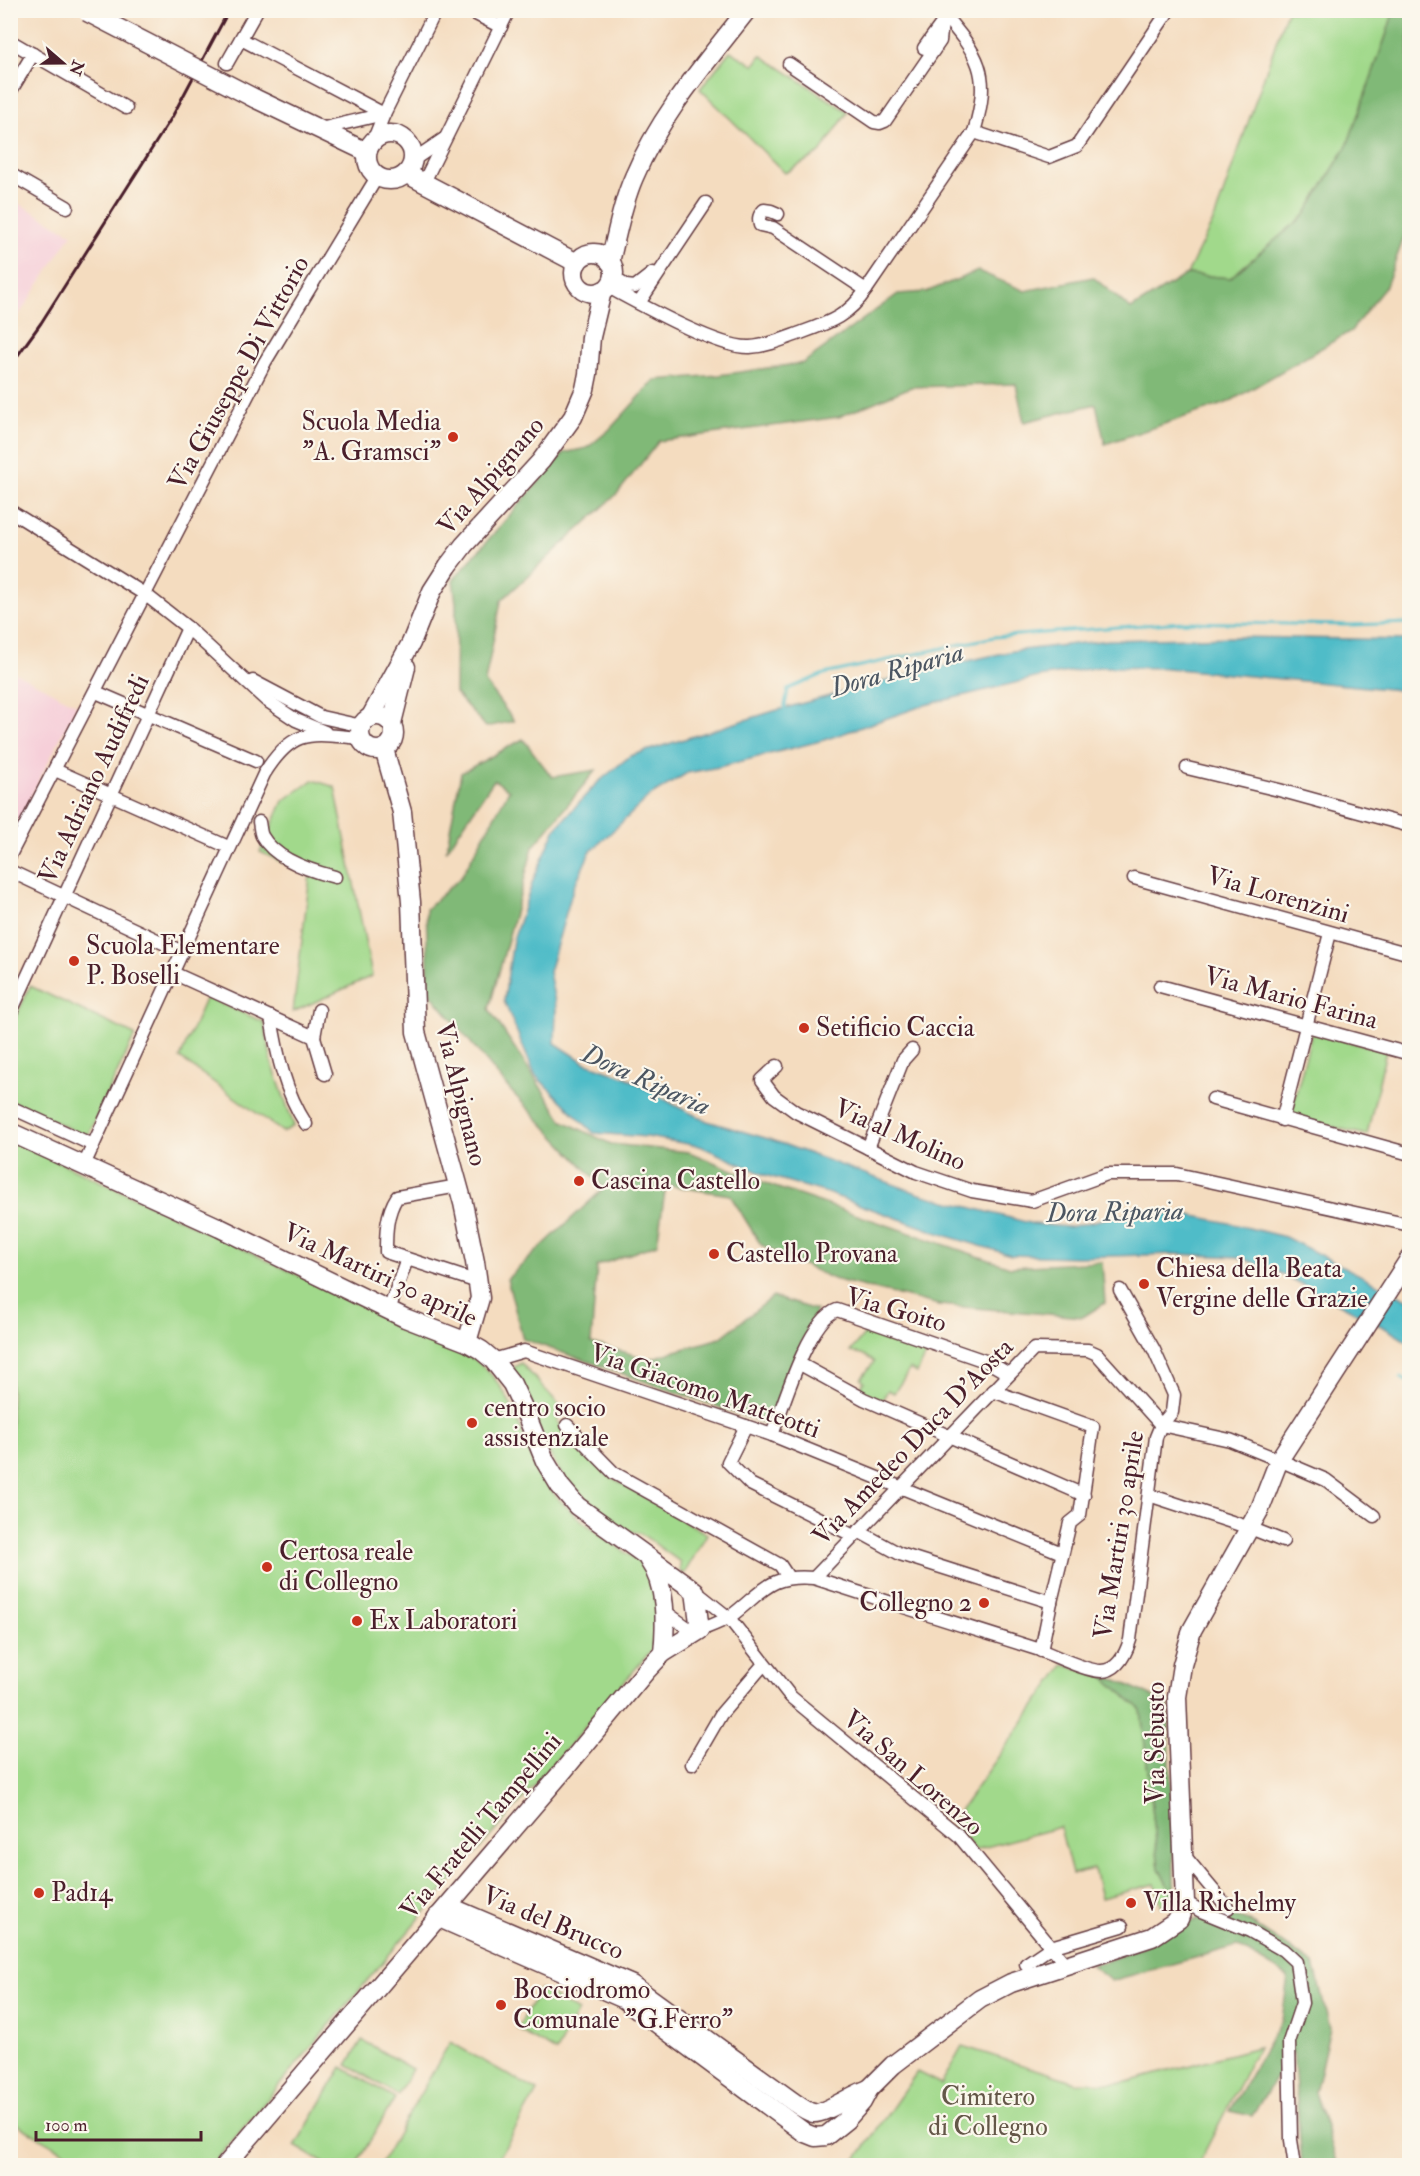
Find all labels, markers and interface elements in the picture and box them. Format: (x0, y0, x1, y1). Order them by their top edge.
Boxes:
north arrow (33, 33, 93, 93)
text: N (64, 57, 88, 79)
street label: Via Giuseppe Di Vittorio (161, 250, 318, 496)
place label: Scuola Media "A. Gramsci" (301, 406, 441, 468)
street label: Via Alpignano (431, 410, 552, 543)
marker: Scuola Media "A. Gramsci" (446, 430, 460, 444)
water label: Dora Riparia (826, 635, 967, 705)
street label: Via Adriano Audifredi (31, 669, 157, 889)
street label: Via Lorenzini (1203, 859, 1353, 931)
place label: Scuola Elementare P. Boselli (86, 930, 280, 992)
marker: Scuola Elementare P. Boselli (67, 954, 81, 968)
street label: Via Mario Farina (1201, 959, 1382, 1037)
place label: Setificio Caccia (816, 1012, 975, 1044)
street label: Via Alpignano (427, 1019, 494, 1170)
marker: Setificio Caccia (797, 1021, 811, 1035)
water label: Dora Riparia (576, 1037, 715, 1123)
street label: Via al Molino (829, 1092, 971, 1178)
place label: Cascina Castello (591, 1165, 760, 1197)
marker: Cascina Castello (572, 1174, 586, 1188)
water label: Dora Riparia (1045, 1194, 1184, 1230)
street label: Via Martiri 30 aprile (277, 1216, 482, 1335)
place label: Castello Provana (726, 1238, 898, 1270)
marker: Castello Provana (707, 1247, 721, 1261)
place label: Chiesa della Beata Vergine delle Grazie (1156, 1253, 1368, 1315)
marker: Chiesa della Beata Vergine delle Grazie (1137, 1277, 1151, 1291)
street label: Via Goito (842, 1280, 950, 1340)
street label: Via Amedeo Duca D'Aosta (806, 1332, 1020, 1552)
street label: Via Giacomo Matteotti (586, 1337, 824, 1445)
place label: centro socio assistenziale (484, 1392, 609, 1454)
marker: centro socio assistenziale (465, 1416, 479, 1430)
street label: Via Martiri 30 aprile (1087, 1428, 1152, 1642)
place label: Certosa reale di Collegno (279, 1536, 413, 1598)
marker: Certosa reale di Collegno (260, 1560, 274, 1574)
place label: Collegno 2 (859, 1587, 972, 1619)
marker: Collegno 2 (977, 1596, 991, 1610)
place label: Ex Laboratori (369, 1605, 517, 1637)
marker: Ex Laboratori (350, 1614, 364, 1628)
street label: Via Sebusto (1140, 1682, 1172, 1804)
street label: Via San Lorenzo (836, 1703, 990, 1843)
street label: Via Fratelli Tampellini (393, 1726, 569, 1927)
place label: Pad14 (51, 1877, 113, 1909)
street label: Via del Brucco (477, 1879, 629, 1967)
marker: Pad14 (32, 1886, 46, 1900)
place label: Villa Richelmy (1143, 1887, 1297, 1919)
marker: Villa Richelmy (1124, 1896, 1138, 1910)
place label: Bocciodromo Comunale "G.Ferro" (513, 1974, 733, 2036)
marker: Bocciodromo Comunale "G.Ferro" (494, 1998, 508, 2012)
park label: Cimitero di Collegno (928, 2081, 1048, 2143)
scale bar (36, 2104, 201, 2142)
text: 100 m (45, 2114, 88, 2137)

